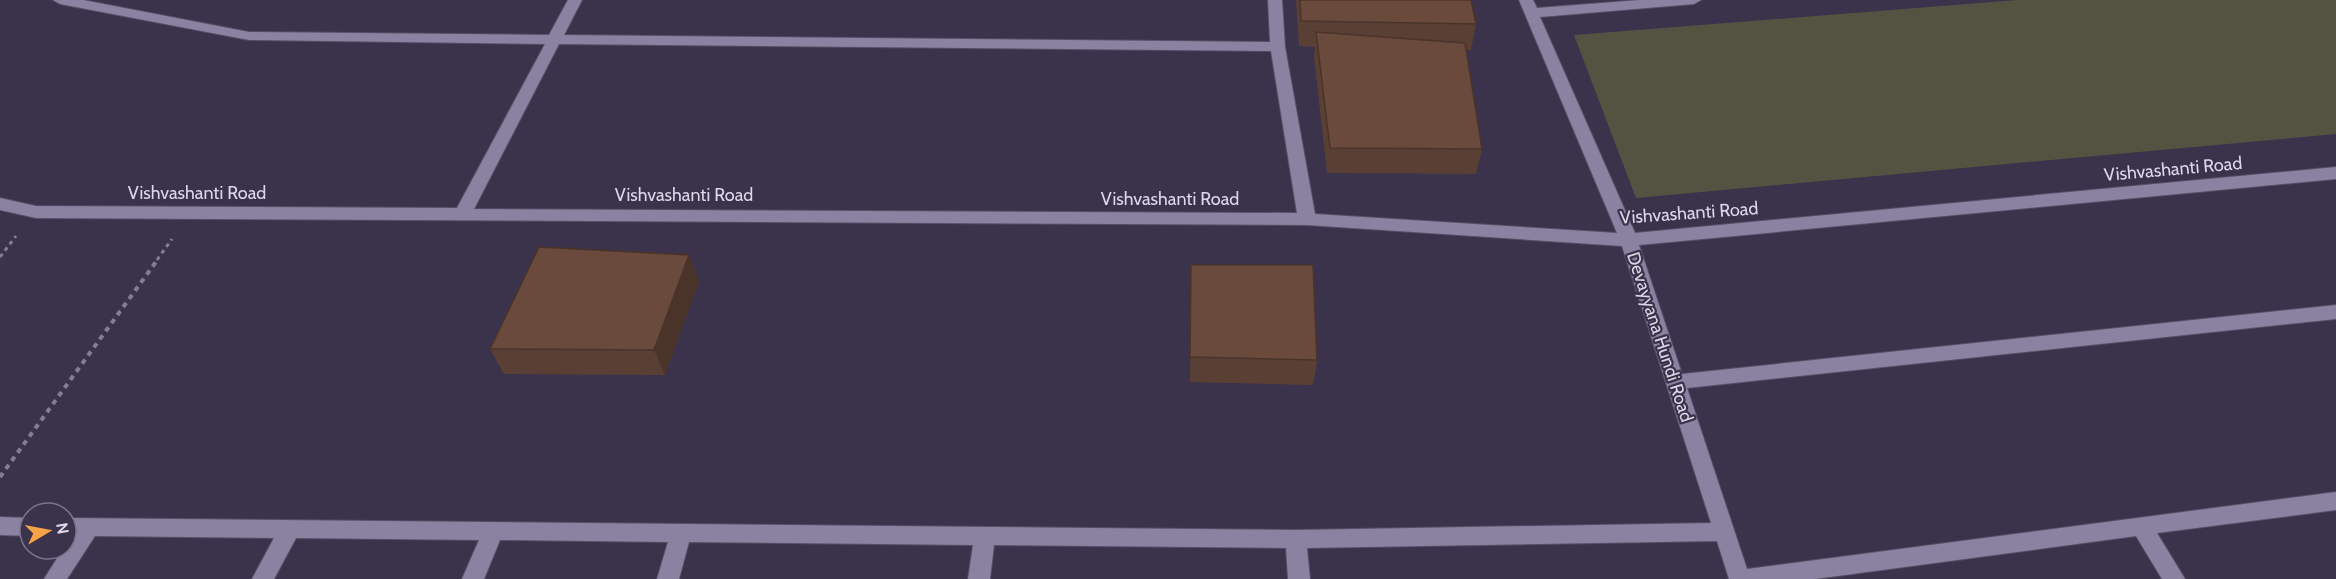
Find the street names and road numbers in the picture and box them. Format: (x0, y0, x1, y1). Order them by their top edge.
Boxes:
street label: Vishvashanti Road (2103, 152, 2243, 186)
street label: Vishvashanti Road (128, 182, 266, 204)
street label: Vishvashanti Road (615, 184, 753, 206)
street label: Vishvashanti Road (1101, 188, 1239, 210)
street label: Vishvashanti Road (1619, 197, 1759, 229)
street label: Devayyana Hundi Road (1622, 249, 1698, 425)

